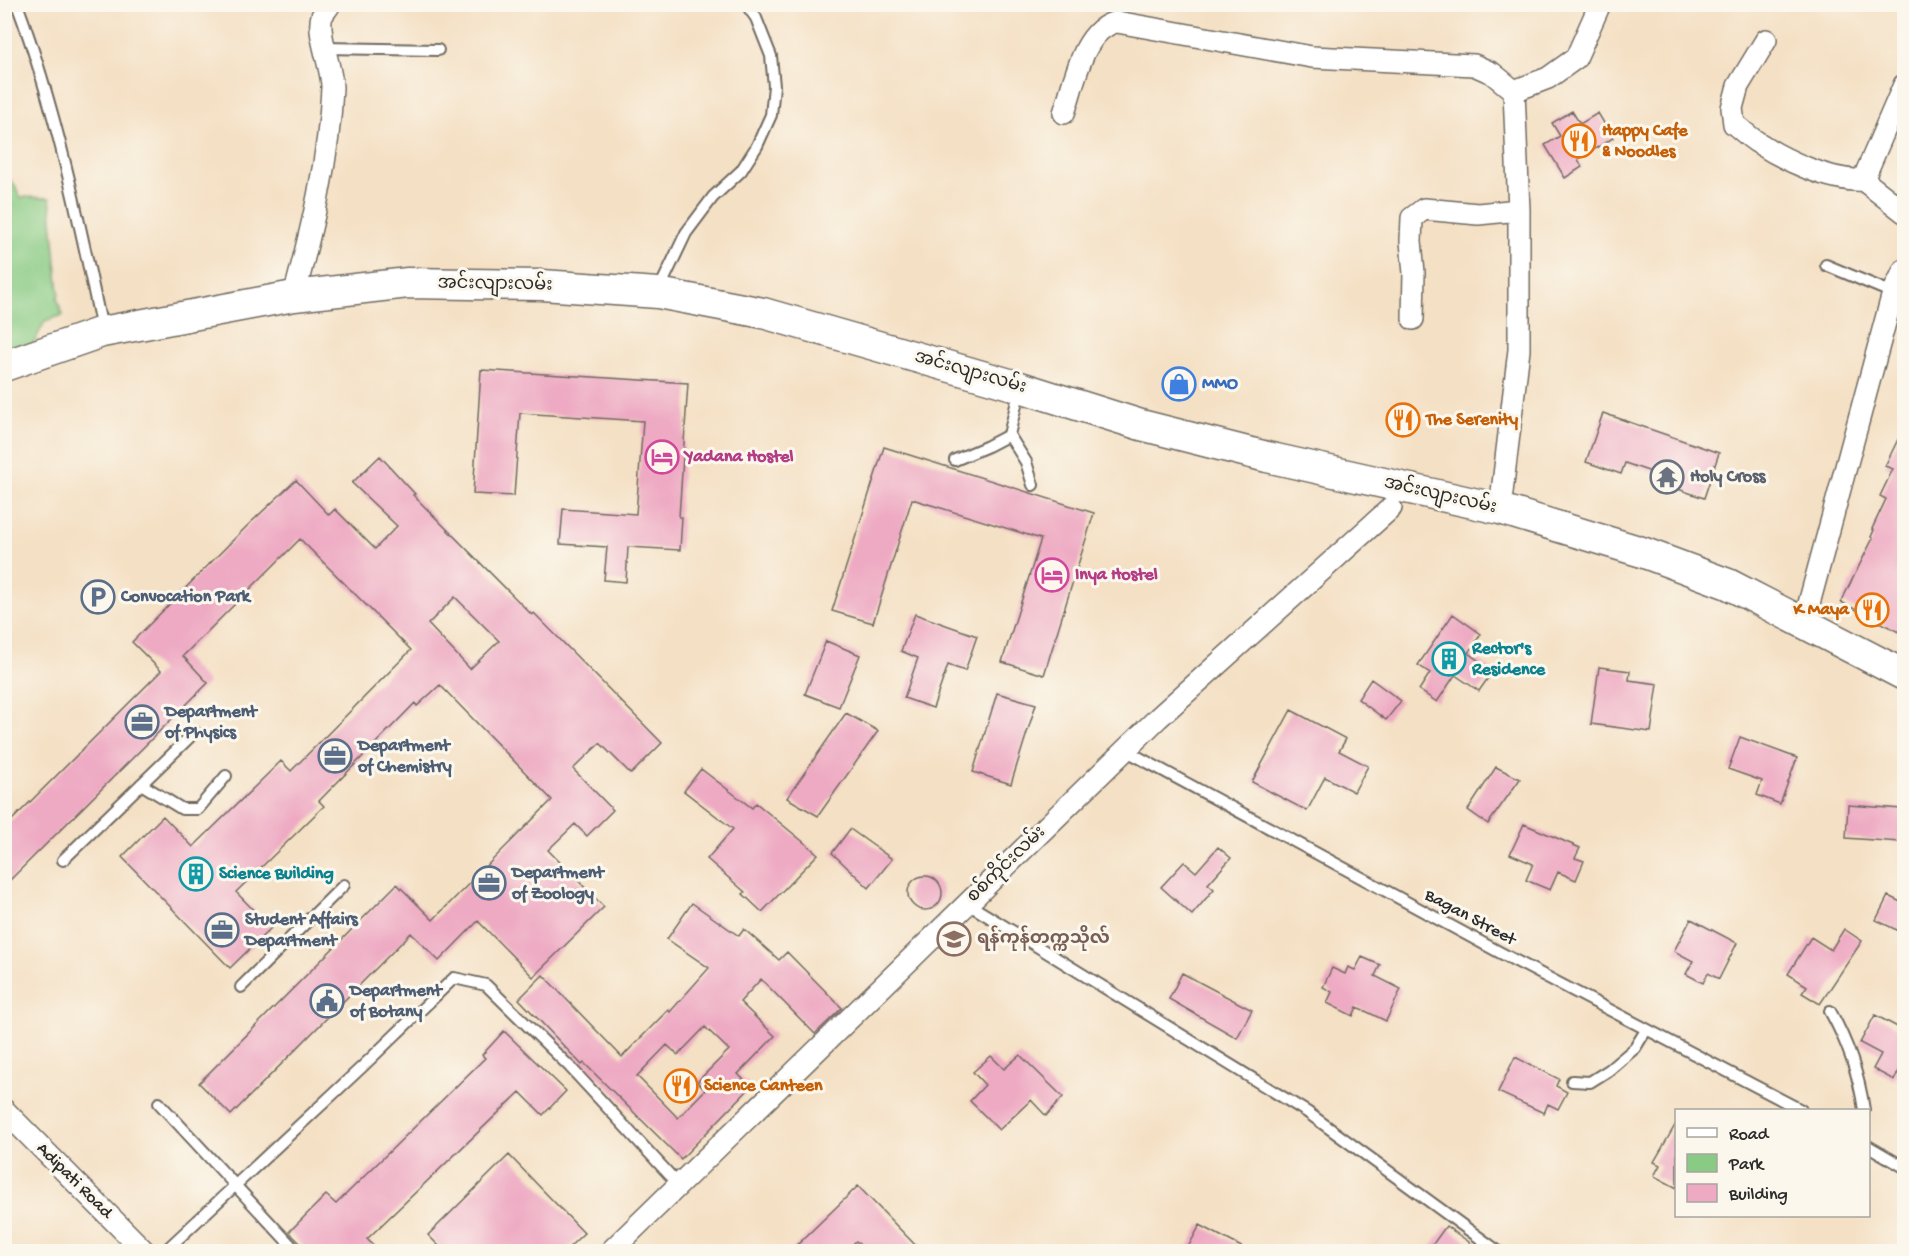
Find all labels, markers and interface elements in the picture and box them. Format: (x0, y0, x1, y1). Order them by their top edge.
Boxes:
place label: Happy Cafe & Noodles (1602, 121, 1688, 163)
restaurant icon: Happy Cafe & Noodles (1561, 123, 1597, 159)
street label: အင်းလျားလမ်း (437, 268, 553, 299)
street label: အင်းလျားလမ်း (911, 342, 1030, 401)
shop icon: MMO (1161, 366, 1197, 402)
place label: MMO (1202, 374, 1238, 395)
restaurant icon: The Serenity (1385, 402, 1421, 438)
place label: The Serenity (1424, 410, 1518, 431)
hotel icon: Yadana Hostel (644, 439, 680, 475)
place label: Yadana Hostel (683, 447, 794, 468)
temple icon: Holy Cross (1649, 459, 1685, 495)
place label: Holy Cross (1690, 467, 1767, 488)
street label: အင်းလျားလမ်း (1381, 468, 1500, 521)
hotel icon: Inya Hostel (1034, 557, 1070, 593)
place label: Inya Hostel (1075, 565, 1158, 586)
parking icon: Convocation Park (80, 579, 116, 615)
place label: Convocation Park (120, 587, 252, 608)
restaurant icon: K Maya (1854, 592, 1890, 628)
place label: K Maya (1792, 600, 1850, 621)
place label: Rector's Residence (1471, 639, 1546, 681)
building icon: Rector's Residence (1431, 641, 1467, 677)
place label: Department of Physics (163, 702, 258, 744)
office icon: Department of Physics (124, 704, 160, 740)
place label: Department of Chemistry (356, 736, 452, 778)
office icon: Department of Chemistry (317, 738, 353, 774)
street label: စစ်ကိုင်းလမ်း (959, 818, 1052, 909)
building icon: Science Building (178, 856, 214, 892)
place label: Department of Zoology (510, 863, 605, 905)
place label: Science Building (219, 864, 334, 885)
office icon: Department of Zoology (471, 865, 507, 901)
street label: Bagan Street (1420, 885, 1521, 952)
place label: Student Affairs Department (243, 910, 359, 952)
office icon: Student Affairs Department (204, 912, 240, 948)
school or university icon: ရန်ကုန်တက္ကသိုလ် (936, 921, 972, 957)
place label: ရန်ကုန်တက္ကသိုလ် (977, 925, 1110, 951)
place label: Department of Botany (348, 981, 443, 1023)
public building icon: Department of Botany (309, 983, 345, 1019)
restaurant icon: Science Canteen (663, 1068, 699, 1104)
place label: Science Canteen (704, 1076, 823, 1097)
legend (1675, 1109, 1870, 1217)
text: Road (1729, 1125, 1770, 1146)
street label: Adipati Road (32, 1139, 117, 1224)
text: Park (1728, 1155, 1765, 1176)
text: Building (1728, 1185, 1788, 1206)

